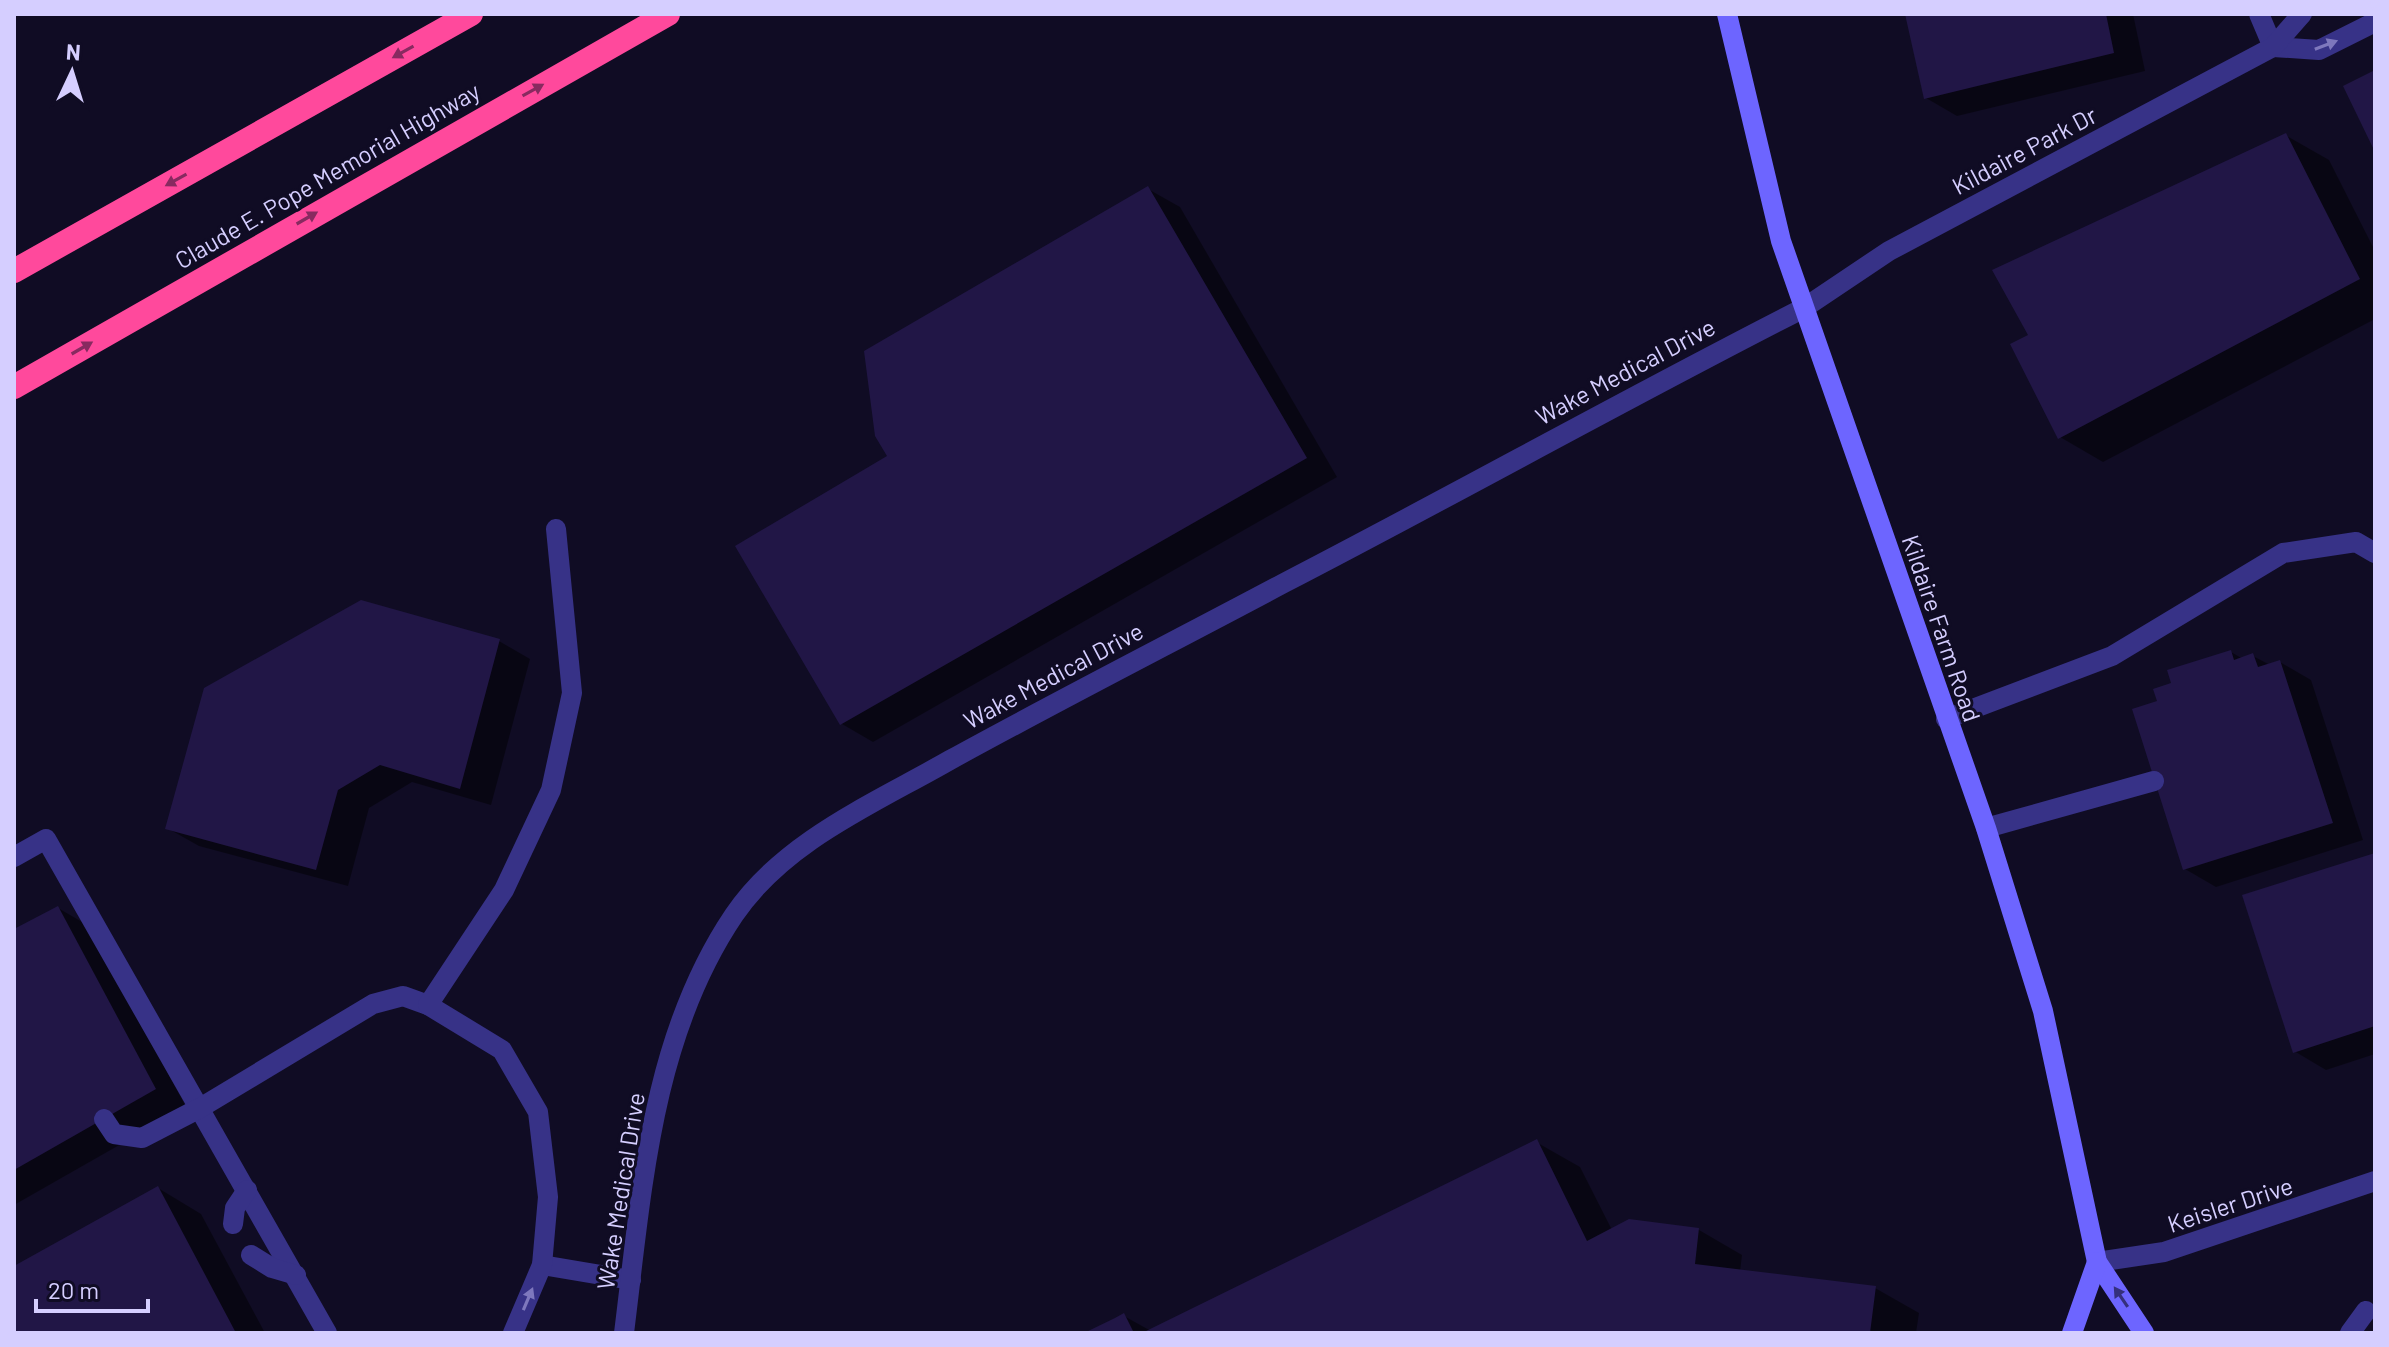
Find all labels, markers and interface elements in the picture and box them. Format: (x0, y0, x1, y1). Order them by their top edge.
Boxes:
north arrow (32, 32, 112, 112)
text: N (65, 38, 82, 65)
one-way arrow (2315, 38, 2339, 51)
one-way arrow (392, 45, 414, 59)
street label: Claude E. Pope Memorial Highway (169, 76, 485, 274)
one-way arrow (522, 83, 544, 97)
street label: Kildaire Park Dr (1947, 100, 2101, 200)
one-way arrow (165, 173, 187, 187)
one-way arrow (296, 211, 318, 225)
street label: Wake Medical Drive (1530, 311, 1720, 431)
one-way arrow (71, 341, 93, 355)
street label: Kildaire Farm Road (1896, 531, 1988, 725)
street label: Wake Medical Drive (958, 615, 1148, 735)
street label: Wake Medical Drive (590, 1090, 650, 1292)
street label: Keisler Drive (2164, 1170, 2296, 1238)
scale bar (36, 1263, 148, 1313)
text: 20 m (48, 1275, 99, 1304)
one-way arrow (521, 1287, 534, 1311)
one-way arrow (2113, 1287, 2128, 1308)

